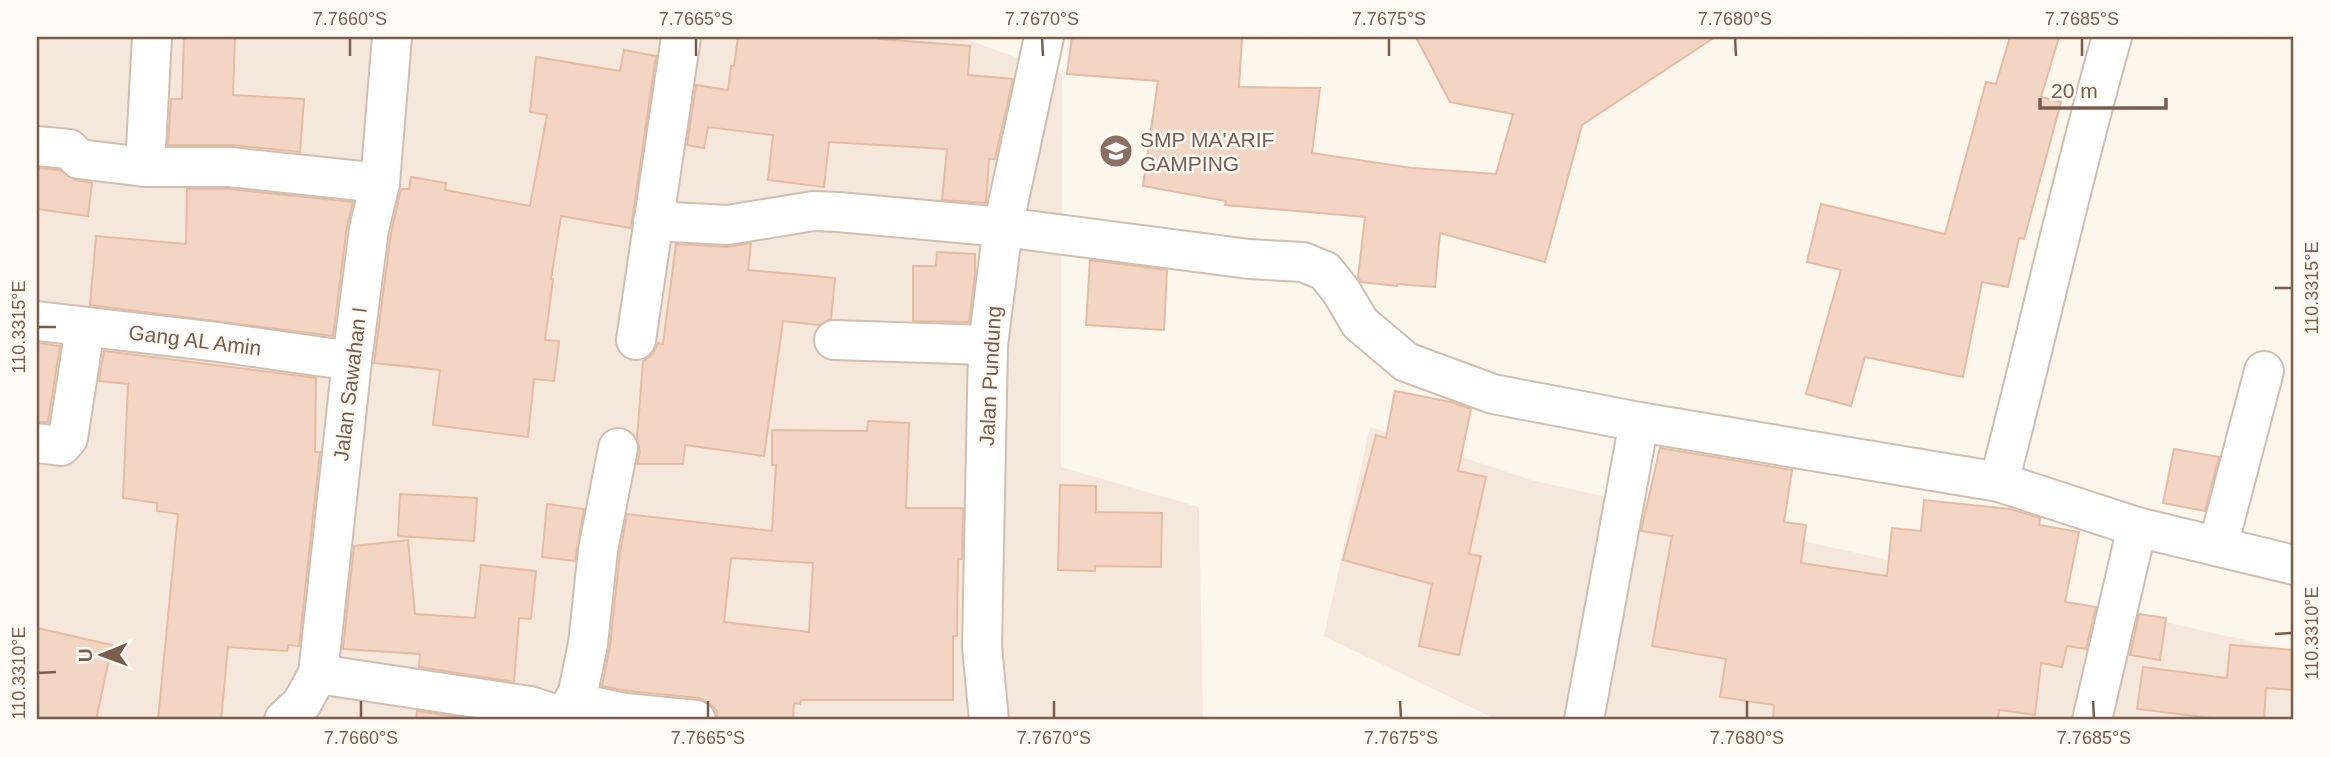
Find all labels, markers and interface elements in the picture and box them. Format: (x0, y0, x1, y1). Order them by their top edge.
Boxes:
text: 7.7660°S (313, 9, 387, 29)
text: 7.7665°S (659, 9, 733, 29)
text: 7.7670°S (1005, 9, 1079, 29)
text: 7.7675°S (1352, 9, 1426, 29)
text: 7.7680°S (1698, 9, 1772, 29)
text: 7.7685°S (2045, 9, 2119, 29)
scale bar (2040, 66, 2166, 110)
text: 20 m (2051, 79, 2098, 102)
place label: SMP MA'ARIF GAMPING (1140, 128, 1274, 175)
school or university icon: SMP MA'ARIF GAMPING (1097, 132, 1135, 170)
text: 110.3315°E (2302, 242, 2322, 334)
text: 110.3315°E (9, 281, 29, 373)
street label: Jalan Pundung (975, 305, 1005, 447)
street label: Jalan Sawahan I (329, 306, 371, 462)
street label: Gang AL Amin (127, 320, 263, 360)
text: 110.3310°E (2302, 587, 2322, 679)
north arrow (66, 620, 136, 690)
text: 110.3310°E (9, 627, 29, 719)
text: U (75, 648, 96, 662)
text: 7.7660°S (324, 728, 398, 748)
text: 7.7665°S (671, 728, 745, 748)
text: 7.7670°S (1017, 728, 1091, 748)
text: 7.7675°S (1364, 728, 1438, 748)
text: 7.7680°S (1710, 728, 1784, 748)
text: 7.7685°S (2057, 728, 2131, 748)

